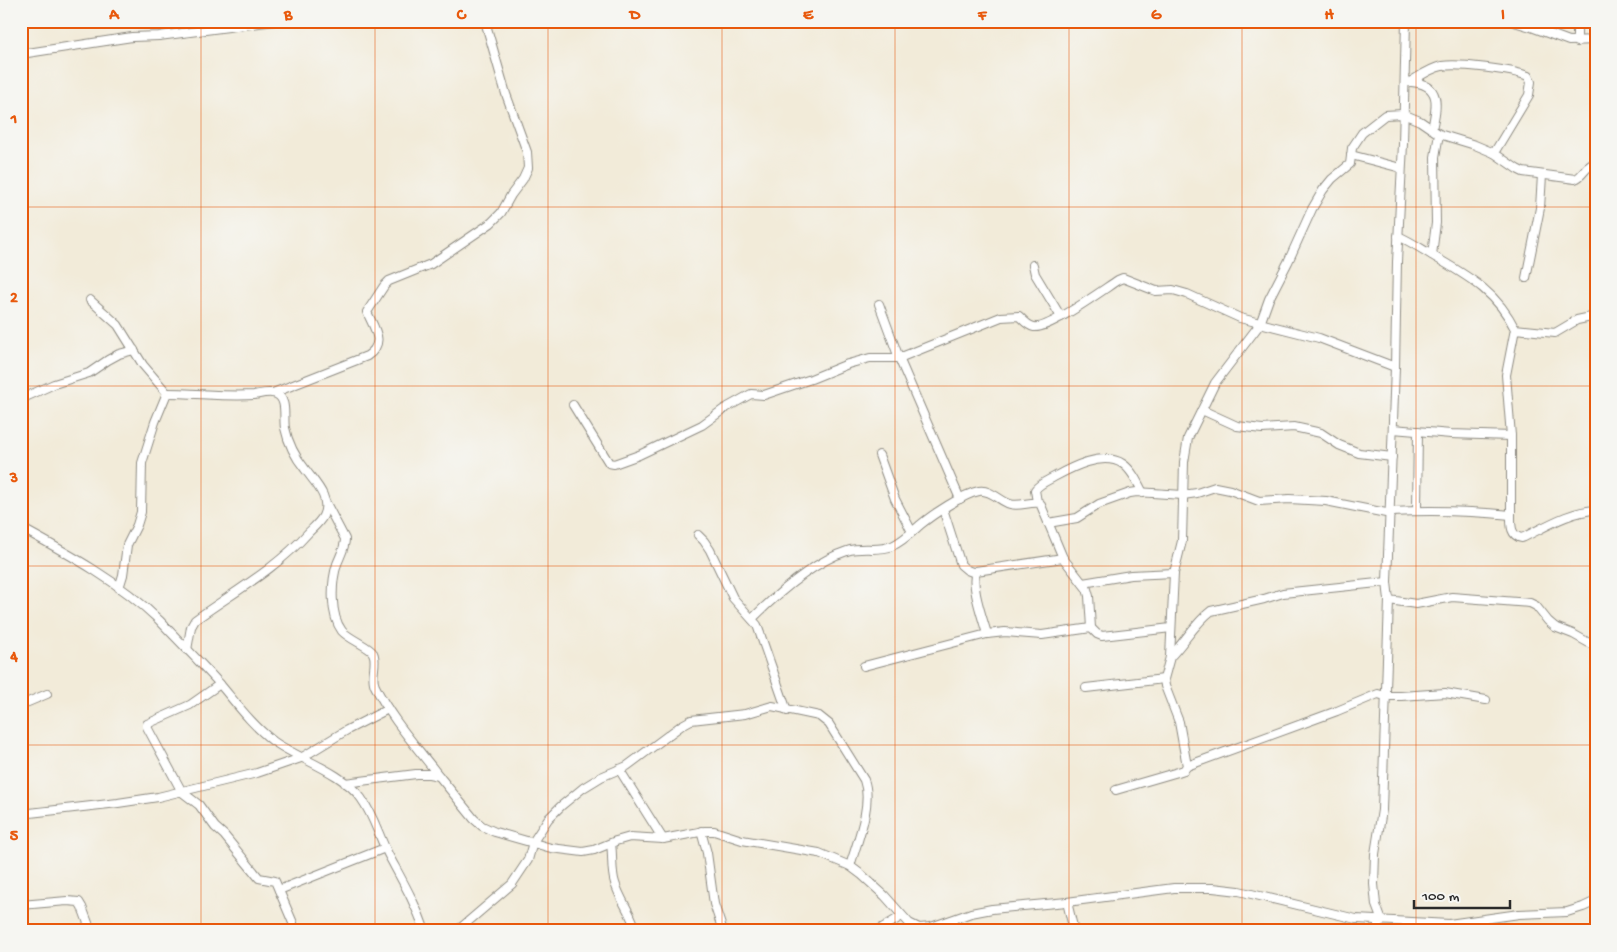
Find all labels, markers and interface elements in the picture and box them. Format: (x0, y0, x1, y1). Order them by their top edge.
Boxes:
text: A (108, 7, 120, 26)
text: B (283, 7, 293, 26)
text: C (456, 7, 467, 26)
text: D (628, 7, 641, 26)
text: E (803, 7, 814, 26)
text: F (977, 7, 988, 26)
text: G (1151, 7, 1162, 26)
text: H (1324, 7, 1334, 26)
text: I (1501, 7, 1505, 26)
text: 1 (10, 111, 17, 130)
text: 2 (10, 290, 18, 309)
text: 3 (9, 470, 18, 489)
text: 4 (9, 649, 18, 668)
text: 5 (10, 828, 19, 847)
scale bar (1414, 877, 1511, 909)
text: 100 m (1421, 888, 1460, 906)

